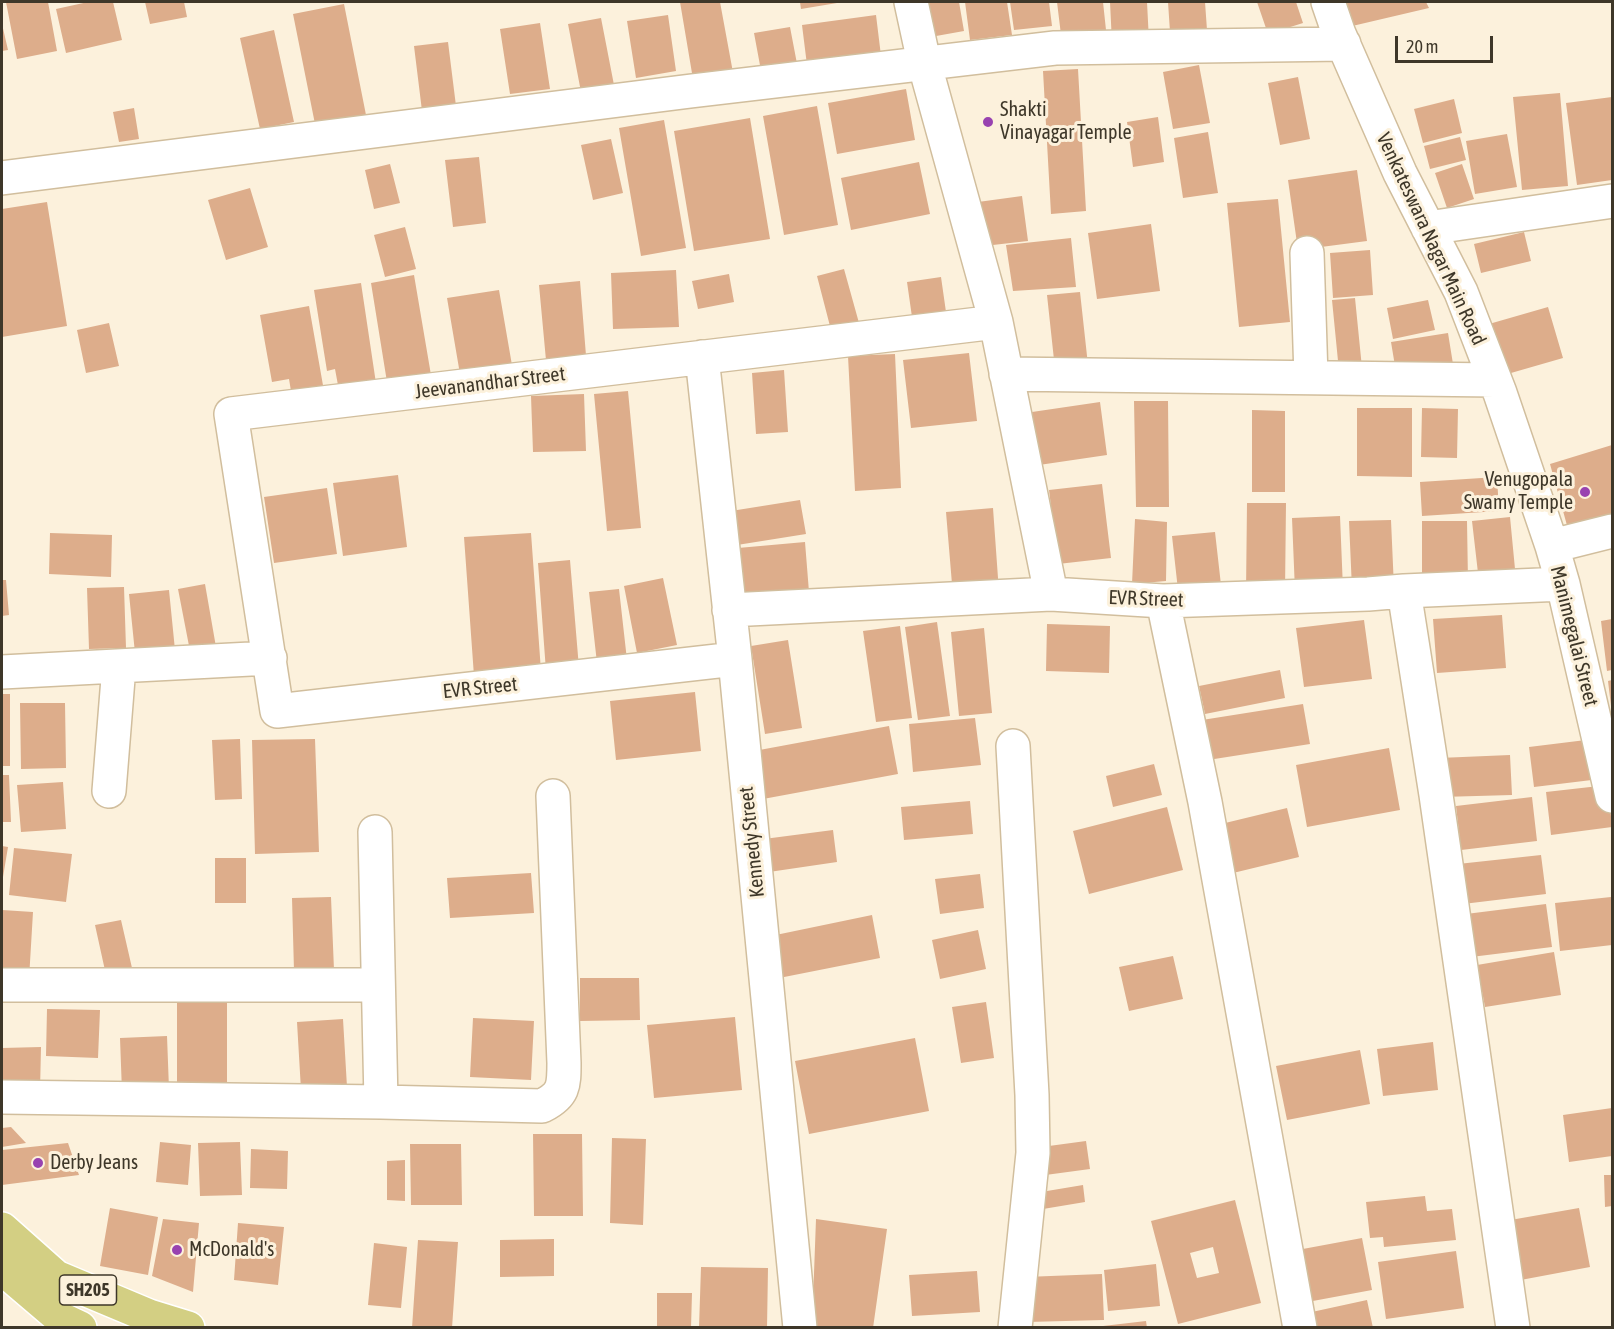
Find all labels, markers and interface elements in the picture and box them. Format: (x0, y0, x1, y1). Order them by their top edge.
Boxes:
scale bar (1398, 24, 1496, 62)
text: 20 m (1406, 36, 1438, 57)
place label: Shakti Vinayagar Temple (1000, 98, 1132, 145)
marker: Shakti Vinayagar Temple (981, 115, 995, 129)
street label: Venkateswara Nagar Main Road (1371, 129, 1491, 349)
street label: Jeevanandhar Street (413, 362, 567, 404)
place label: Venugopala Swamy Temple (1464, 468, 1573, 515)
marker: Venugopala Swamy Temple (1578, 485, 1592, 499)
street label: Manimegalai Street (1545, 563, 1603, 709)
street label: EVR Street (1108, 586, 1184, 612)
street label: EVR Street (441, 672, 519, 704)
street label: Kennedy Street (734, 785, 770, 899)
place label: Derby Jeans (50, 1151, 138, 1175)
marker: Derby Jeans (31, 1156, 45, 1170)
place label: McDonald's (189, 1238, 274, 1262)
marker: McDonald's (170, 1243, 184, 1257)
road number: SH205 (60, 1275, 116, 1305)

